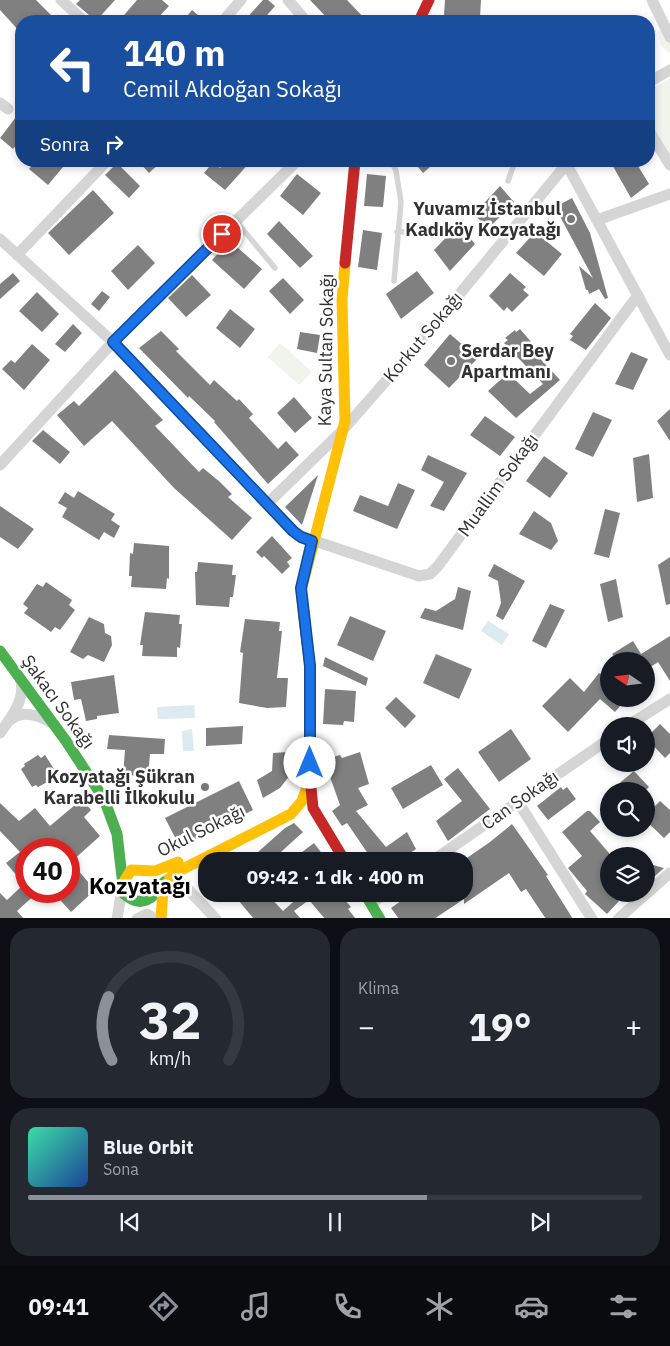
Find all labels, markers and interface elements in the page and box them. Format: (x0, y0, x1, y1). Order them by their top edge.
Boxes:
text: 140 m (123, 30, 226, 76)
icon: left (40, 35, 105, 100)
text: Cemil Akdoğan Sokağı (123, 74, 342, 103)
icon: right (100, 130, 128, 158)
text: Sonra (40, 132, 90, 156)
place label: Yuvamız İstanbul Kadıköy Kozyatağı (405, 197, 562, 241)
pin (201, 213, 243, 255)
marker: Yuvamız İstanbul Kadıköy Kozyatağı (565, 213, 577, 225)
icon: arrive (208, 220, 236, 248)
street label: Kaya Sultan Sokağı (313, 273, 338, 427)
street label: Korkut Sokağı (378, 287, 467, 387)
place label: Serdar Bey Apartmanı (461, 339, 554, 383)
marker: Serdar Bey Apartmanı (445, 355, 457, 367)
street label: Muallim Sokağı (452, 429, 543, 541)
street label: Şakacı Sokağı (17, 650, 100, 753)
north arrow (600, 652, 655, 708)
map controls (600, 652, 655, 902)
button: sound (600, 717, 655, 772)
position arrow (283, 736, 335, 788)
place label: Kozyatağı Şükran Karabelli İlkokulu (44, 765, 195, 809)
street label: Can Sokağı (477, 765, 563, 834)
marker: Kozyatağı Şükran Karabelli İlkokulu (199, 781, 211, 793)
button: search (600, 782, 655, 837)
street label: Okul Sokağı (153, 799, 249, 862)
speed limit sign: 40 (15, 838, 80, 903)
button: layers (600, 847, 655, 902)
text: 09:42 · 1 dk · 400 m (247, 865, 424, 889)
district label: Kozyatağı (89, 871, 191, 900)
text: Klima (358, 978, 399, 998)
text: 32 (139, 986, 201, 1053)
text: 19° (468, 1002, 532, 1051)
text: − (358, 1008, 375, 1045)
text: + (625, 1008, 642, 1045)
text: km/h (149, 1047, 191, 1070)
text: Blue Orbit (103, 1135, 193, 1159)
text: Sona (103, 1159, 139, 1179)
icon: previous (116, 1208, 144, 1236)
icon: pause (321, 1208, 349, 1236)
icon: next (526, 1208, 554, 1236)
icon: directions (146, 1289, 181, 1324)
icon: music (238, 1289, 273, 1324)
icon: phone (330, 1289, 365, 1324)
icon: climate (422, 1289, 457, 1324)
icon: car (514, 1289, 549, 1324)
icon: filters (606, 1289, 641, 1324)
text: 09:41 (29, 1292, 89, 1321)

